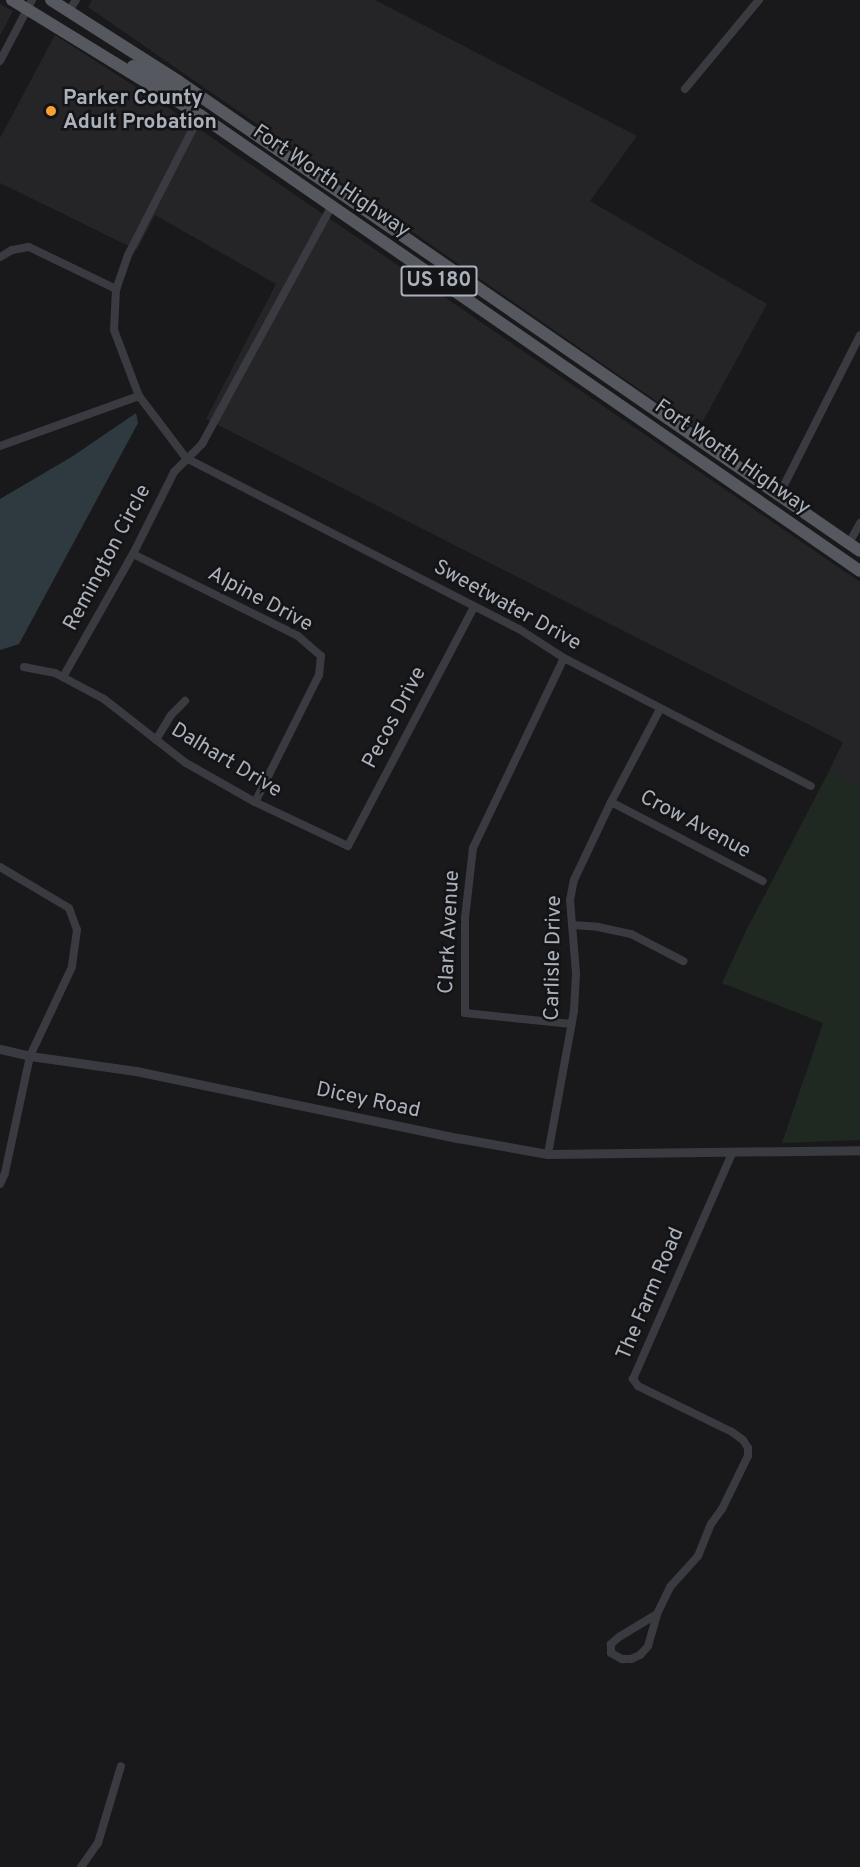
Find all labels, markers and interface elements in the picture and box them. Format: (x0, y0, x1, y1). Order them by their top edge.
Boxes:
place label: Parker County Adult Probation (63, 86, 217, 136)
marker: Parker County Adult Probation (44, 104, 58, 118)
street label: Fort Worth Highway (247, 120, 415, 244)
road number: US 180 (400, 264, 478, 298)
street label: Fort Worth Highway (649, 395, 815, 521)
street label: Remington Circle (59, 481, 157, 635)
street label: Sweetwater Drive (429, 555, 585, 657)
street label: Alpine Drive (203, 562, 317, 638)
street label: Pecos Drive (358, 663, 432, 773)
street label: Dalhart Drive (166, 718, 286, 804)
street label: Crow Avenue (635, 785, 755, 865)
street label: Clark Avenue (434, 869, 466, 995)
street label: Carlisle Drive (540, 895, 568, 1021)
street label: Dicey Road (314, 1078, 422, 1124)
street label: The Farm Road (612, 1224, 690, 1364)

